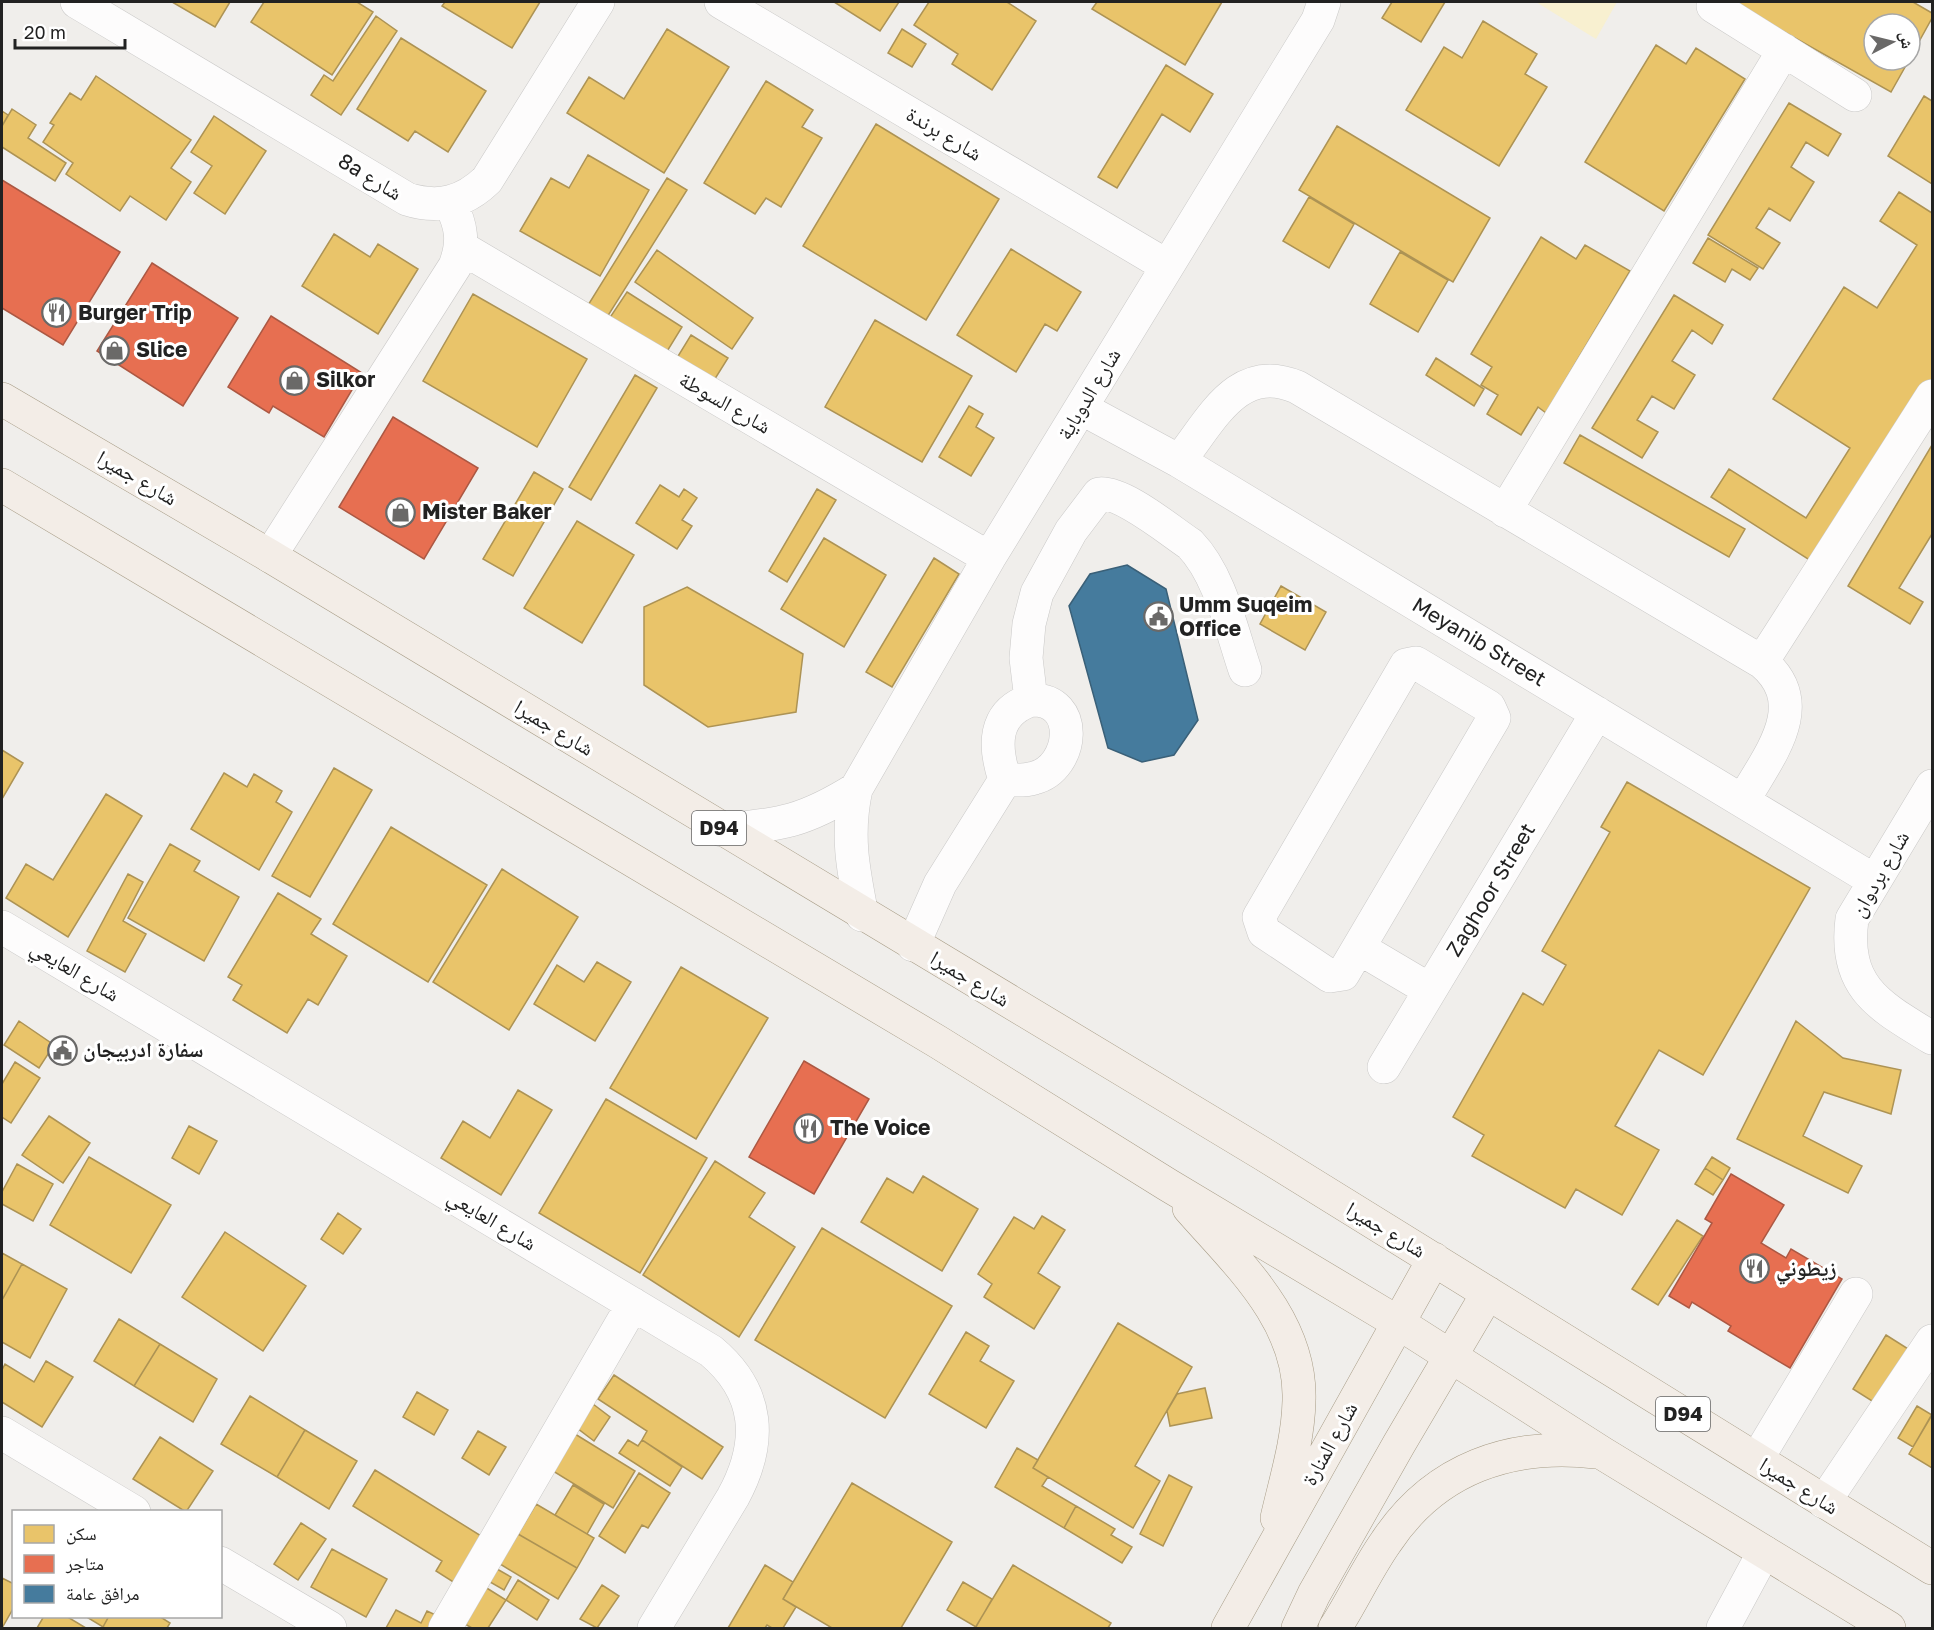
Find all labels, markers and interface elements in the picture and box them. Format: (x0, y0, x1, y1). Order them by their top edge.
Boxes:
scale bar (15, 12, 124, 50)
north arrow (1862, 12, 1922, 72)
text: 20 m (24, 21, 66, 43)
text: ش (1896, 31, 1918, 50)
street label: شارع برندة (901, 100, 987, 167)
street label: 8a شارع (333, 147, 407, 206)
restaurant icon: Burger Trip (41, 297, 73, 329)
place label: Burger Trip (78, 299, 192, 325)
shop icon: Slice (99, 334, 131, 366)
place label: Slice (136, 336, 187, 362)
street label: شارع الدوباية (1051, 343, 1126, 444)
shop icon: Silkor (279, 364, 311, 396)
street label: شارع السوطة (674, 365, 776, 440)
place label: Silkor (316, 366, 375, 392)
street label: شارع جميرا (92, 444, 182, 511)
shop icon: Mister Baker (385, 496, 417, 528)
place label: Mister Baker (422, 498, 552, 524)
place label: Umm Suqeim Office (1179, 591, 1312, 641)
street label: Meyanib Street (1408, 591, 1551, 691)
public building icon: Umm Suqeim Office (1142, 601, 1174, 633)
street label: شارع جميرا (509, 693, 599, 762)
road number: D94 (692, 811, 746, 845)
street label: Zaghoor Street (1440, 818, 1540, 961)
street label: شارع بردوان (1844, 826, 1915, 922)
street label: شارع العايعي (24, 934, 125, 1010)
street label: شارع جميرا (925, 944, 1015, 1013)
public building icon: سفارة ادربيجان (46, 1034, 78, 1066)
place label: سفارة ادربيجان (83, 1036, 203, 1062)
restaurant icon: The Voice (793, 1112, 825, 1144)
place label: The Voice (830, 1114, 930, 1140)
street label: شارع العايعي (441, 1183, 542, 1259)
street label: شارع جميرا (1341, 1195, 1431, 1264)
restaurant icon: زيطوني (1739, 1253, 1771, 1285)
place label: زيطوني (1776, 1255, 1837, 1285)
street label: شارع المنارة (1296, 1397, 1364, 1490)
road number: D94 (1656, 1397, 1710, 1431)
street label: شارع جميرا (1755, 1451, 1844, 1520)
legend (12, 1510, 222, 1618)
text: سكن (66, 1522, 97, 1545)
text: متاجر (65, 1552, 104, 1574)
text: مرافق عامة (66, 1582, 139, 1605)

